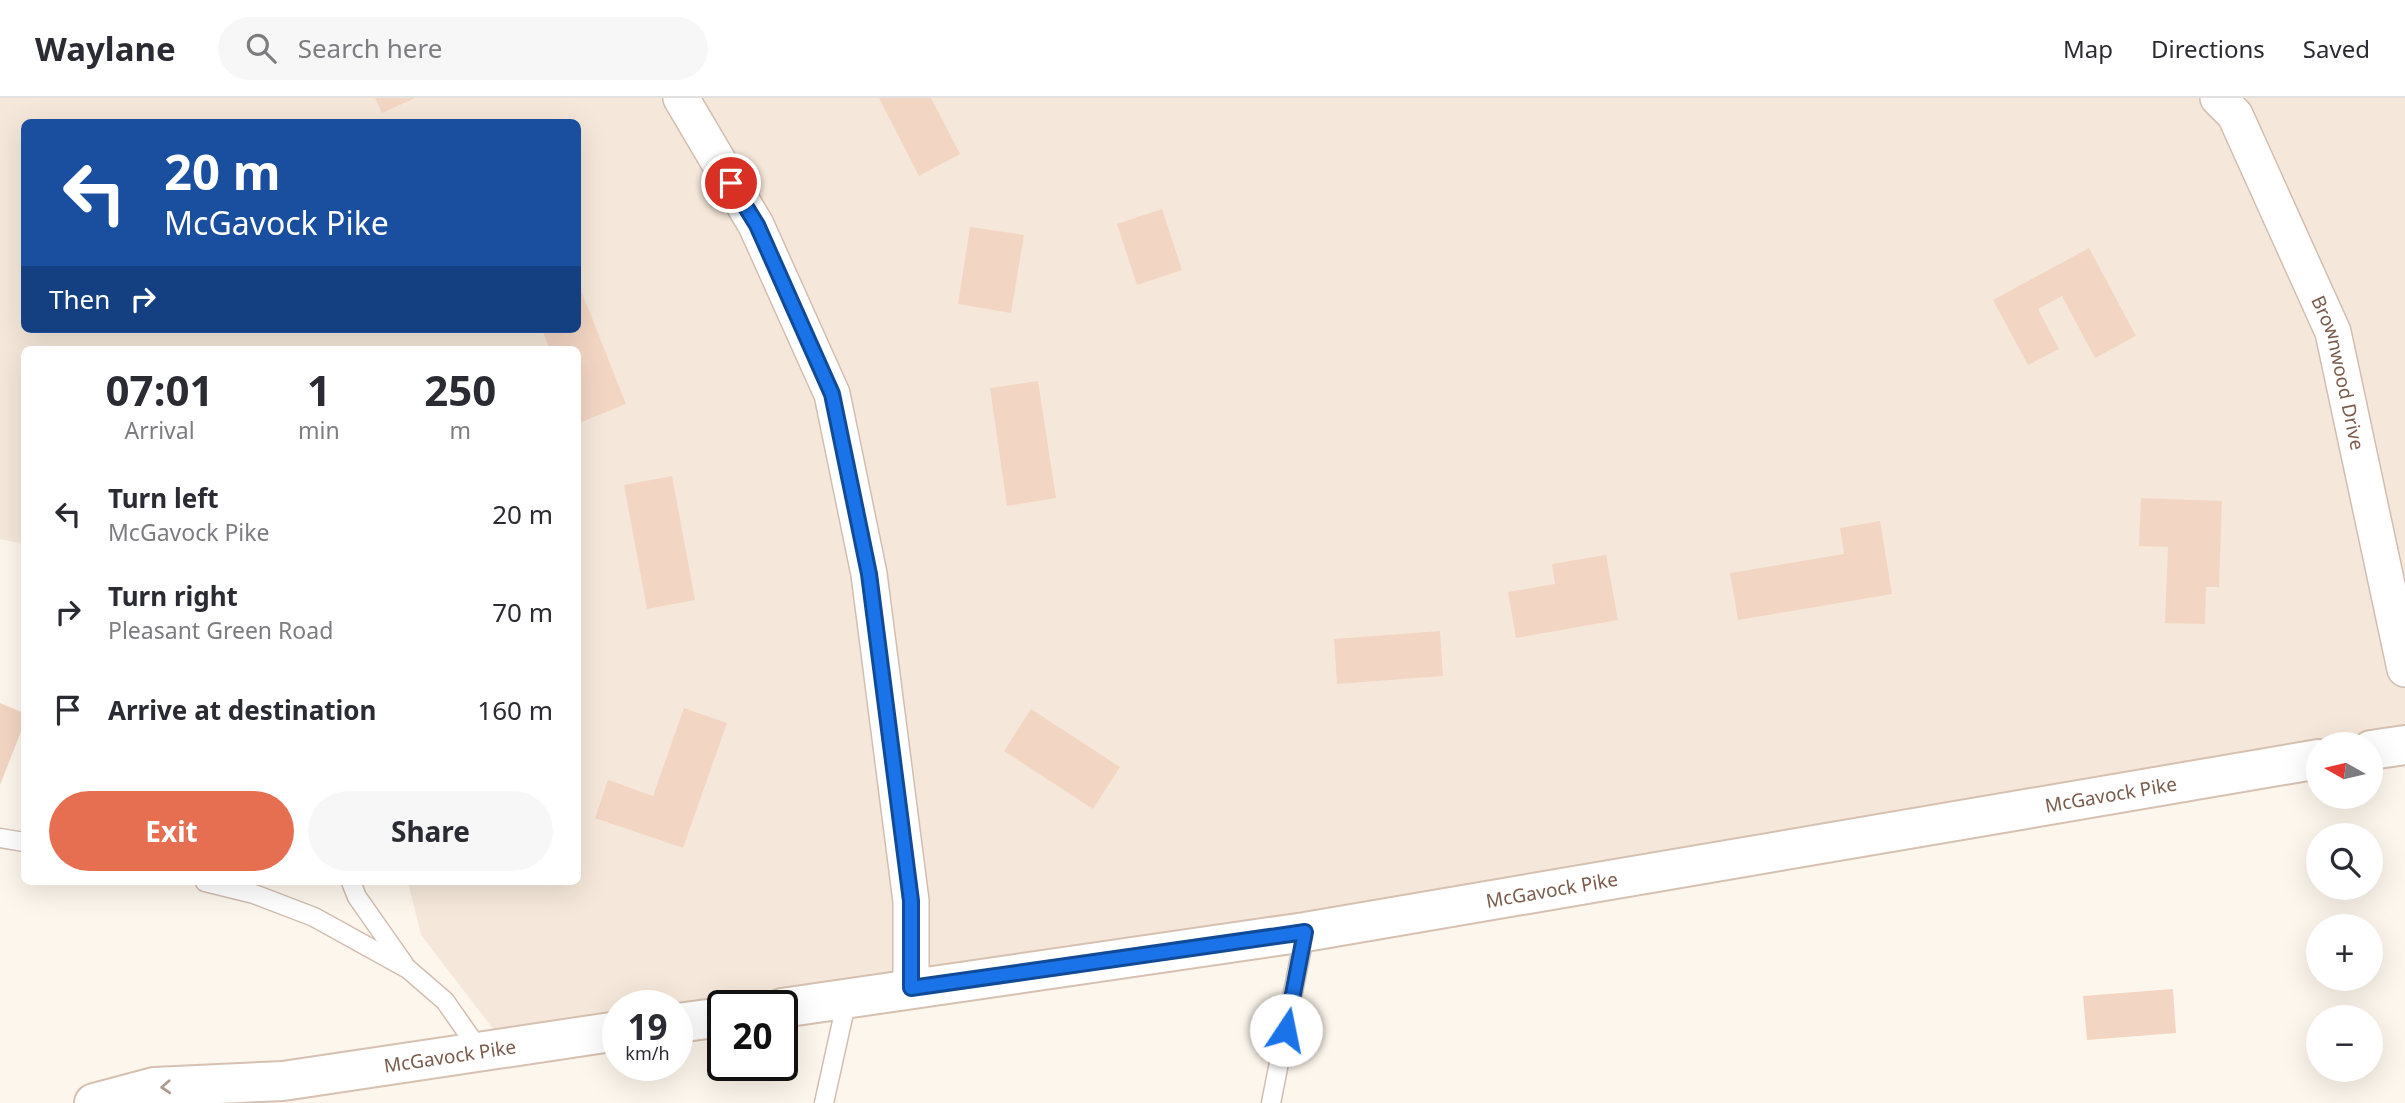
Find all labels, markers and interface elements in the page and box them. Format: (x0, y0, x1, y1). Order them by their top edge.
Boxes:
search box (218, 17, 708, 80)
text: Waylane (35, 26, 176, 71)
icon: search (242, 29, 280, 67)
text: Search here (298, 30, 442, 66)
text: Map (2063, 32, 2113, 65)
text: Directions (2151, 32, 2265, 65)
text: Saved (2303, 32, 2370, 65)
text: 20 m (164, 138, 281, 204)
icon: left (49, 147, 140, 238)
pin (701, 153, 761, 213)
icon: arrive (712, 164, 750, 202)
text: McGavock Pike (164, 201, 389, 244)
icon: right (124, 280, 162, 318)
text: Then (49, 281, 110, 317)
street label: Brownwood Drive (2305, 291, 2371, 453)
text: 07:01 (106, 361, 213, 418)
text: 1 (307, 361, 331, 418)
text: 250 (424, 361, 496, 418)
text: Arrival (124, 414, 195, 446)
text: min (298, 414, 340, 446)
text: m (450, 414, 471, 446)
text: Turn left (108, 480, 219, 516)
icon: left (49, 495, 87, 533)
text: 20 m (492, 496, 553, 532)
text: McGavock Pike (108, 516, 270, 548)
text: Turn right (108, 578, 238, 614)
icon: right (49, 593, 87, 631)
text: 70 m (492, 594, 553, 630)
text: Pleasant Green Road (108, 614, 333, 646)
icon: arrive (49, 691, 87, 729)
text: Arrive at destination (108, 692, 377, 728)
text: 160 m (477, 692, 553, 728)
north arrow (2306, 732, 2384, 808)
map controls (2306, 732, 2383, 1082)
street label: McGavock Pike (2043, 770, 2179, 819)
button: Exit (49, 791, 294, 871)
button: Share (308, 791, 553, 871)
button: search (2306, 823, 2383, 900)
street label: McGavock Pike (1484, 866, 1620, 914)
button: + (2306, 914, 2383, 991)
speed limit sign: 20 (707, 990, 798, 1081)
position arrow (1249, 993, 1323, 1067)
text: 19 (627, 1003, 668, 1050)
button: − (2306, 1005, 2383, 1082)
street label: McGavock Pike (382, 1033, 518, 1079)
text: km/h (625, 1041, 670, 1065)
one-way arrow (160, 1079, 171, 1094)

